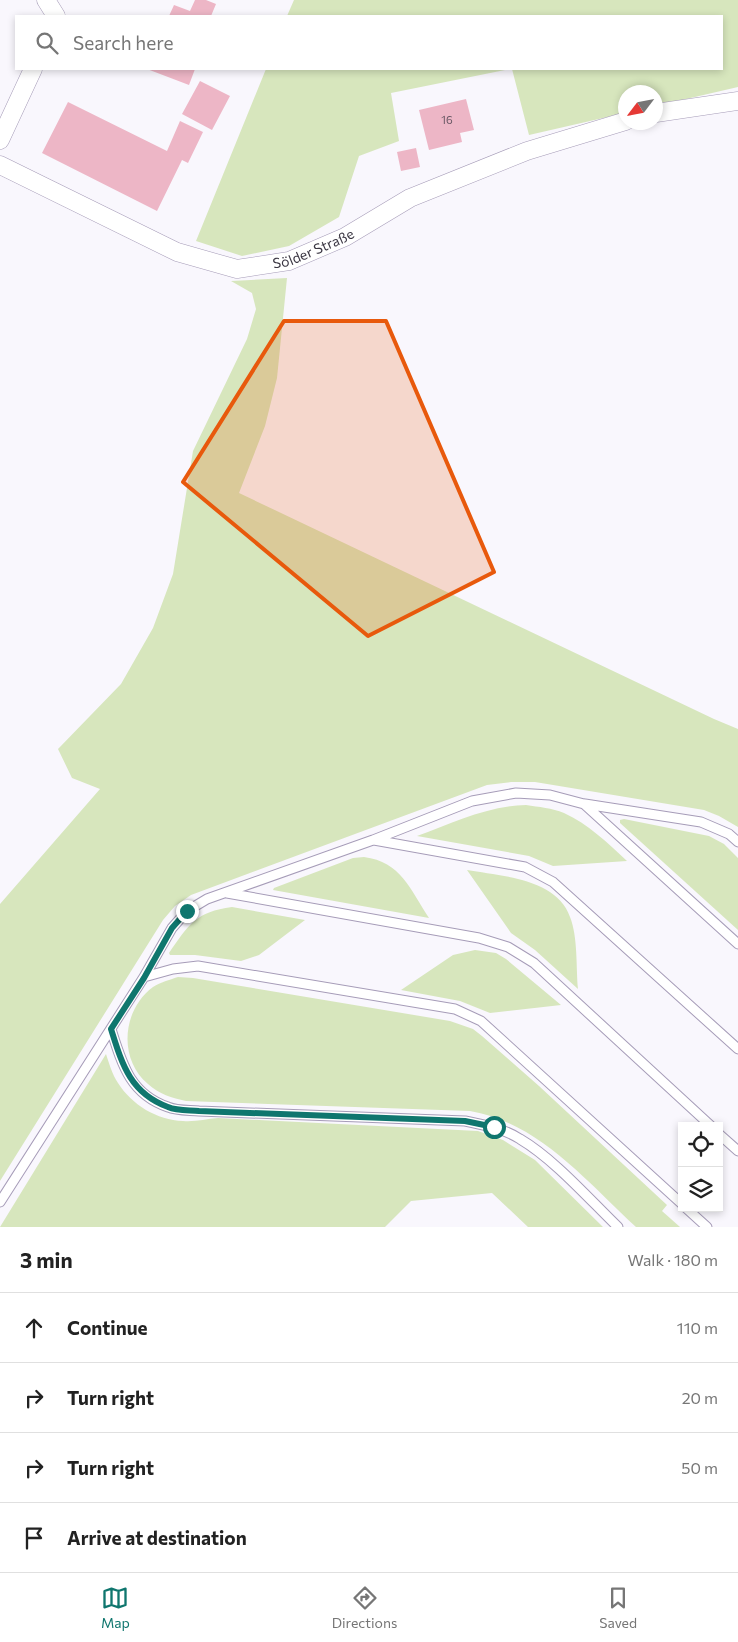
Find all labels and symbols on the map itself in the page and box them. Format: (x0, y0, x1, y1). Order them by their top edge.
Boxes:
north arrow (618, 85, 663, 130)
house number: 16 (441, 113, 453, 126)
street label: Sölder Straße (271, 225, 357, 271)
route end (176, 900, 199, 923)
route start (483, 1116, 506, 1139)

